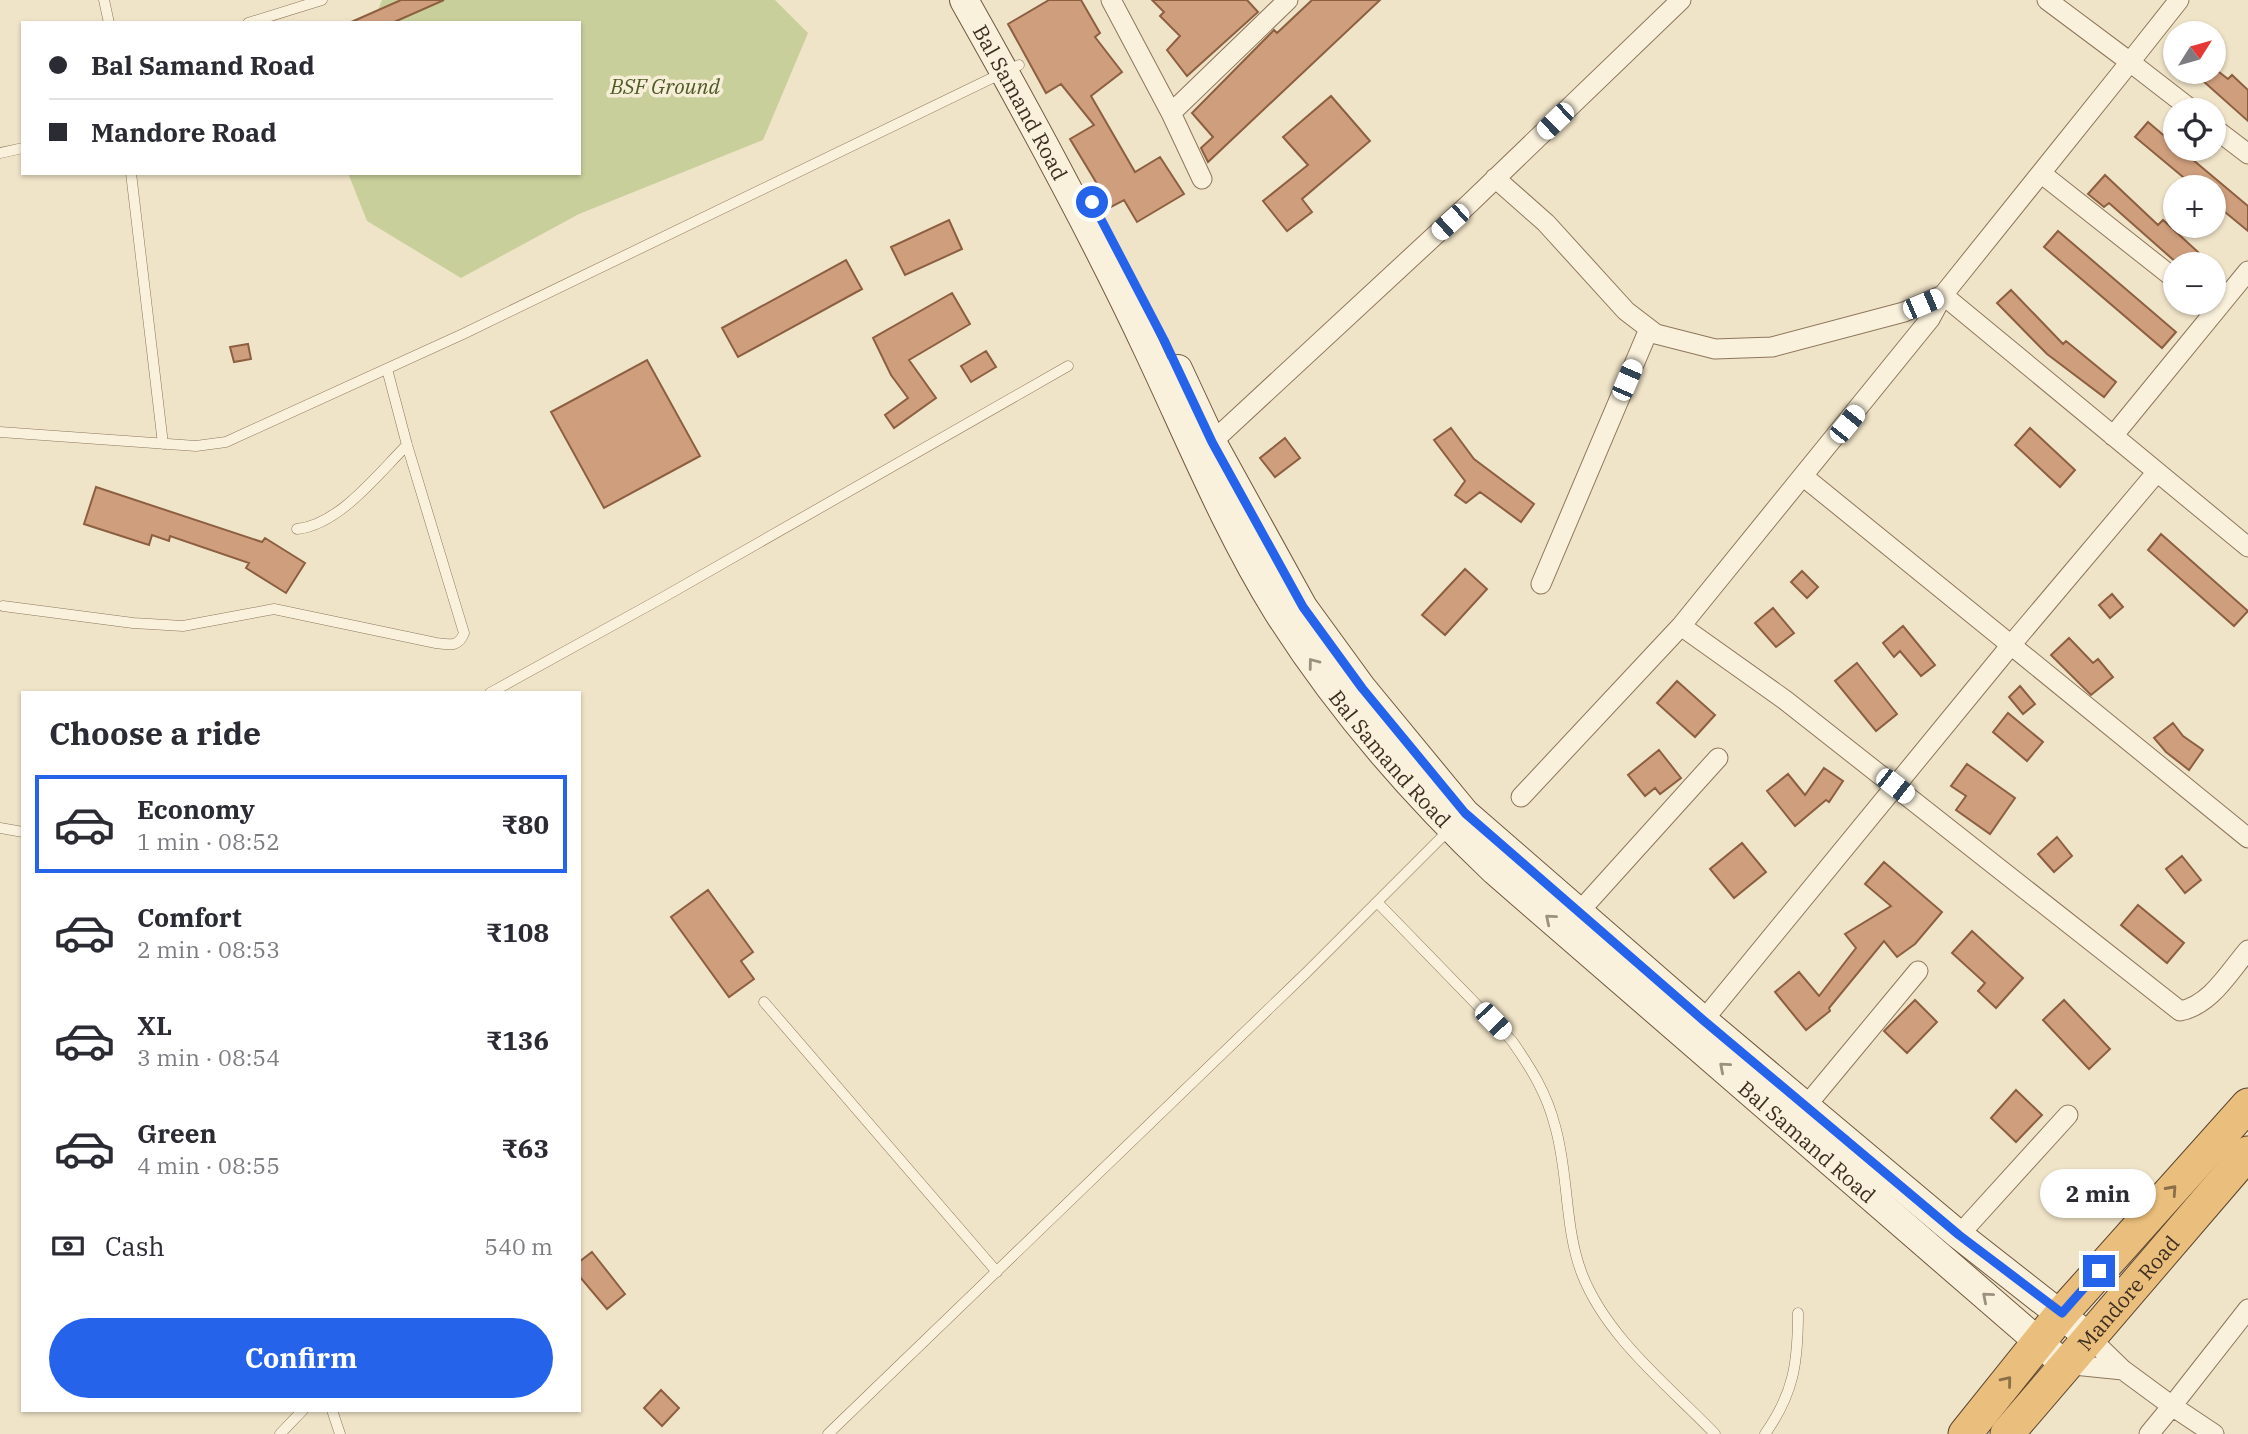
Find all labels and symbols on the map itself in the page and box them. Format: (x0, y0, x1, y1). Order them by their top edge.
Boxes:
street label: Bal Samand Road (967, 20, 1075, 185)
north arrow (2163, 21, 2226, 84)
park label: BSF Ground (609, 72, 720, 100)
car (1533, 99, 1578, 143)
route start (1076, 186, 1108, 218)
car (1428, 200, 1473, 244)
car (1900, 286, 1947, 322)
car (1610, 357, 1645, 403)
car (1826, 401, 1869, 447)
one-way arrow (1309, 658, 1322, 671)
street label: Bal Samand Road (1323, 684, 1457, 834)
car (1872, 765, 1919, 807)
one-way arrow (1546, 915, 1559, 927)
car (1471, 999, 1516, 1043)
one-way arrow (1719, 1063, 1732, 1075)
street label: Bal Samand Road (1733, 1074, 1882, 1209)
callout: 2 min (2041, 1170, 2157, 1218)
one-way arrow (2164, 1185, 2176, 1198)
street label: Mandore Road (2071, 1229, 2186, 1356)
route end (2083, 1255, 2115, 1287)
one-way arrow (1982, 1293, 1995, 1305)
one-way arrow (1999, 1376, 2012, 1388)

